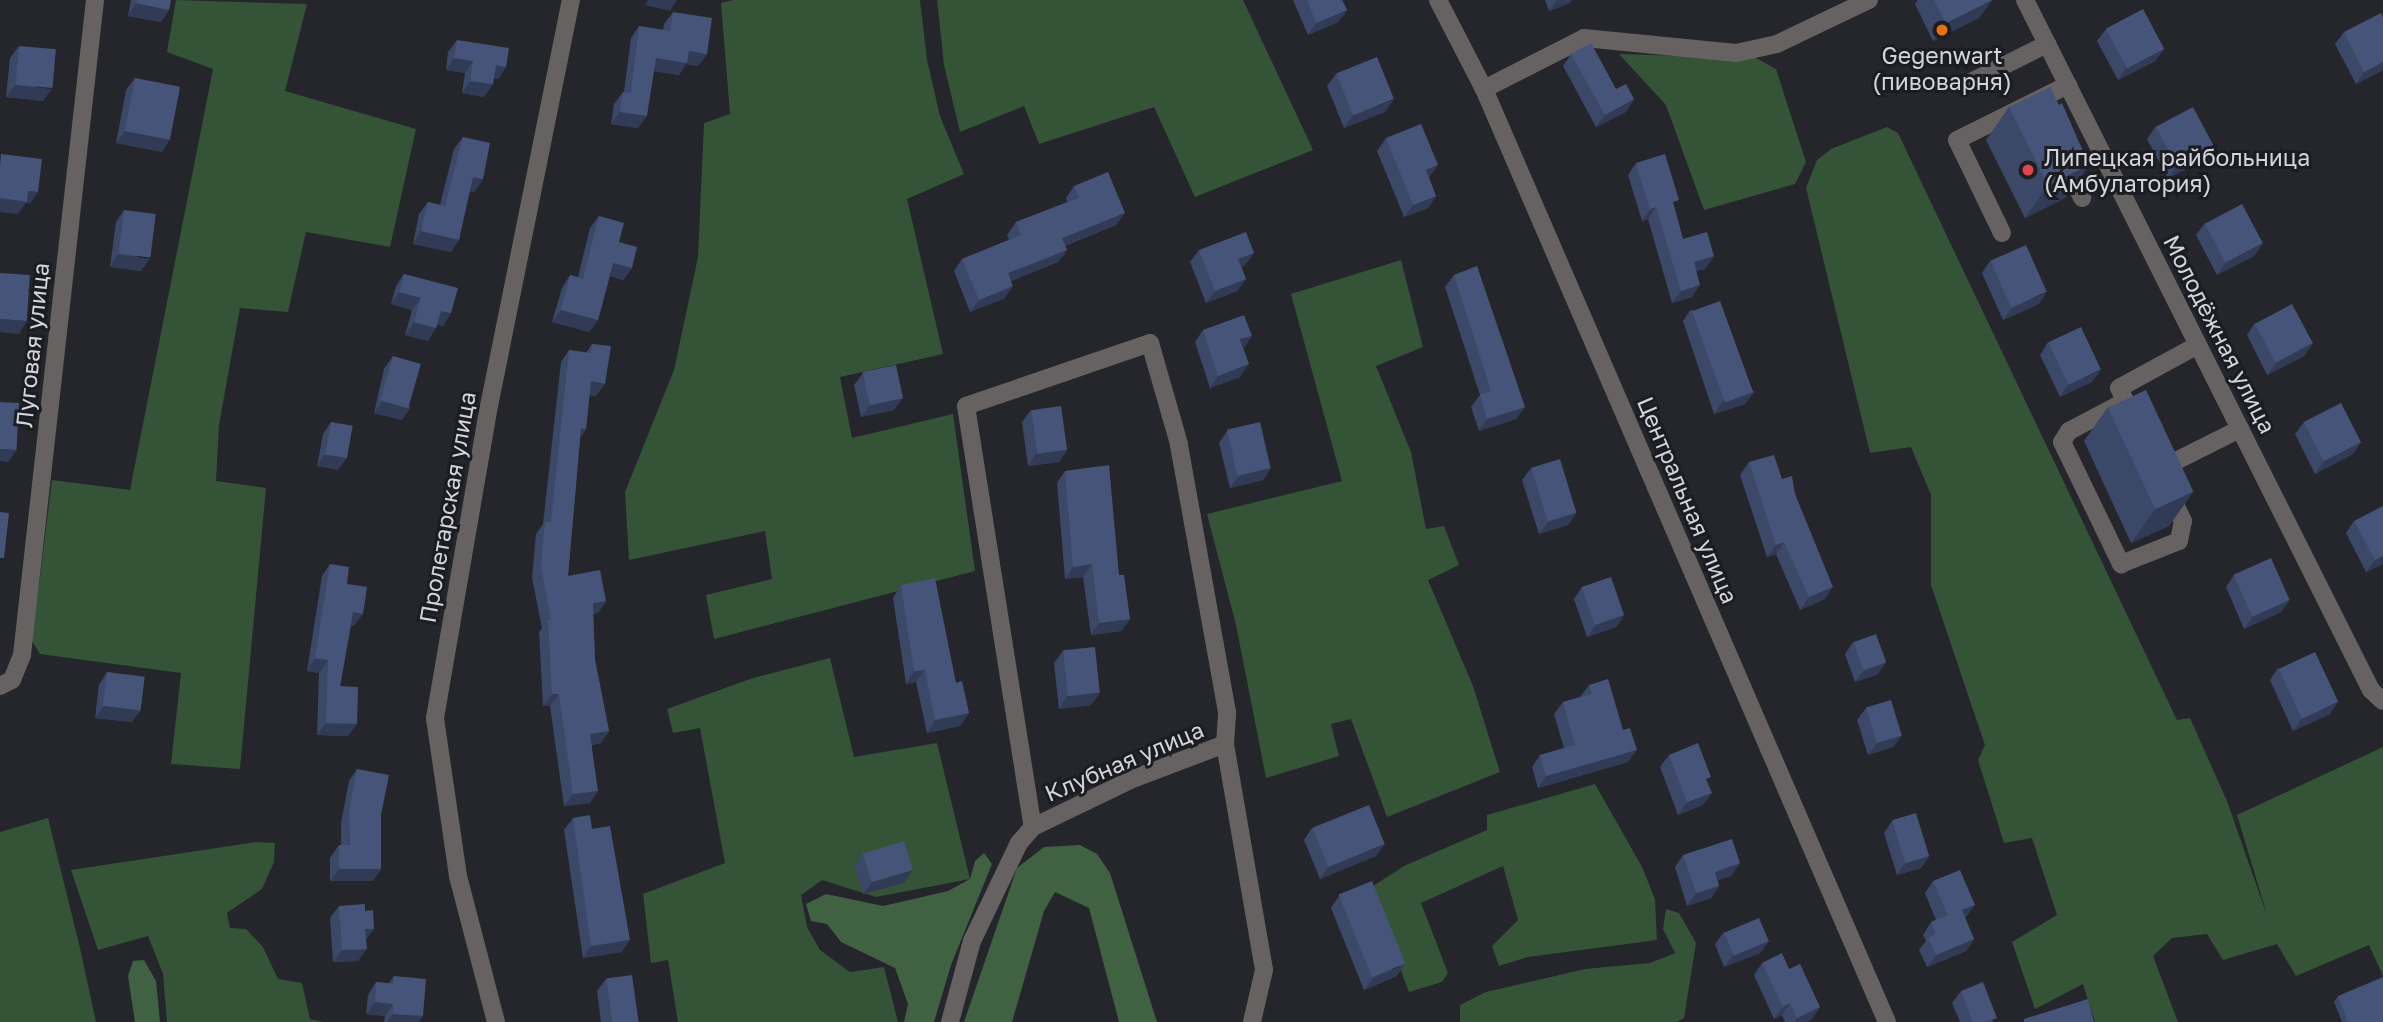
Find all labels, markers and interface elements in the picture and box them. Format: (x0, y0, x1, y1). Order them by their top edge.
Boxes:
marker: Gegenwart (пивоварня) (1934, 22, 1950, 38)
place label: Gegenwart (пивоварня) (1872, 41, 2012, 95)
place label: Липецкая райбольница (Амбулатория) (2044, 143, 2310, 197)
marker: Липецкая райбольница (Амбулатория) (2018, 160, 2038, 180)
street label: Молодёжная улица (2158, 230, 2282, 438)
street label: Луговая улица (10, 261, 54, 429)
street label: Пролетарская улица (413, 389, 481, 625)
street label: Центральная улица (1632, 392, 1744, 608)
street label: Клубная улица (1040, 715, 1208, 807)

